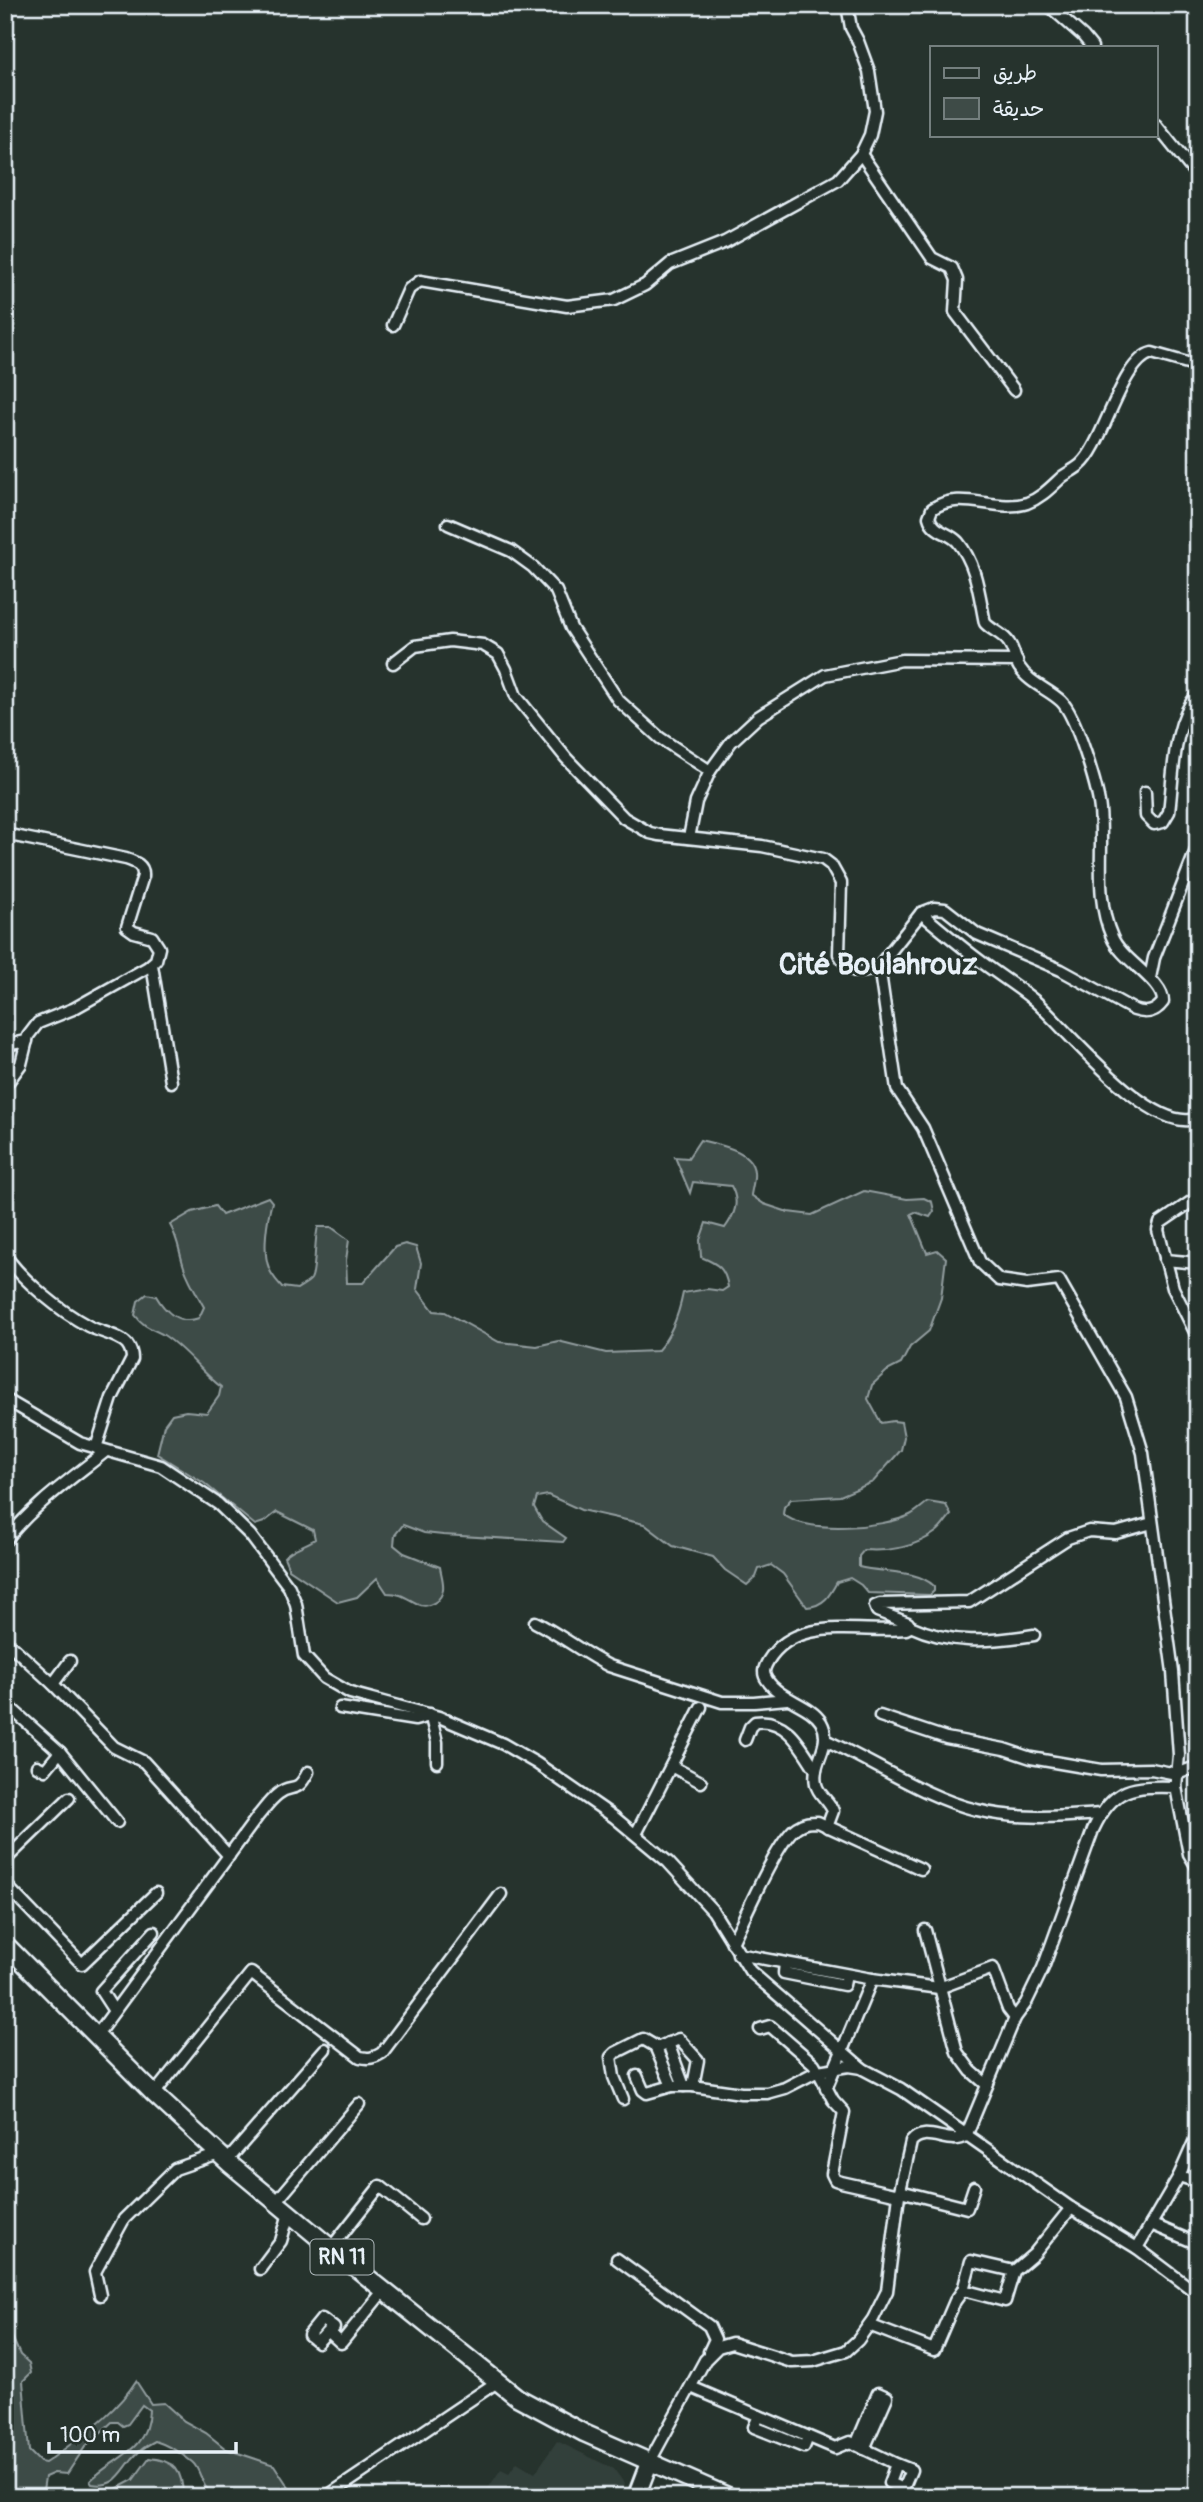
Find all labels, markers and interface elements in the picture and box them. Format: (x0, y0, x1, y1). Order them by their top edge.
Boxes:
legend (930, 46, 1158, 136)
text: طريق (993, 60, 1037, 87)
text: حديقة (993, 96, 1044, 123)
district label: Cité Boulahrouz (779, 946, 978, 983)
road number: RN 11 (310, 2240, 374, 2274)
scale bar (49, 2411, 236, 2455)
text: 100 m (60, 2422, 120, 2449)

